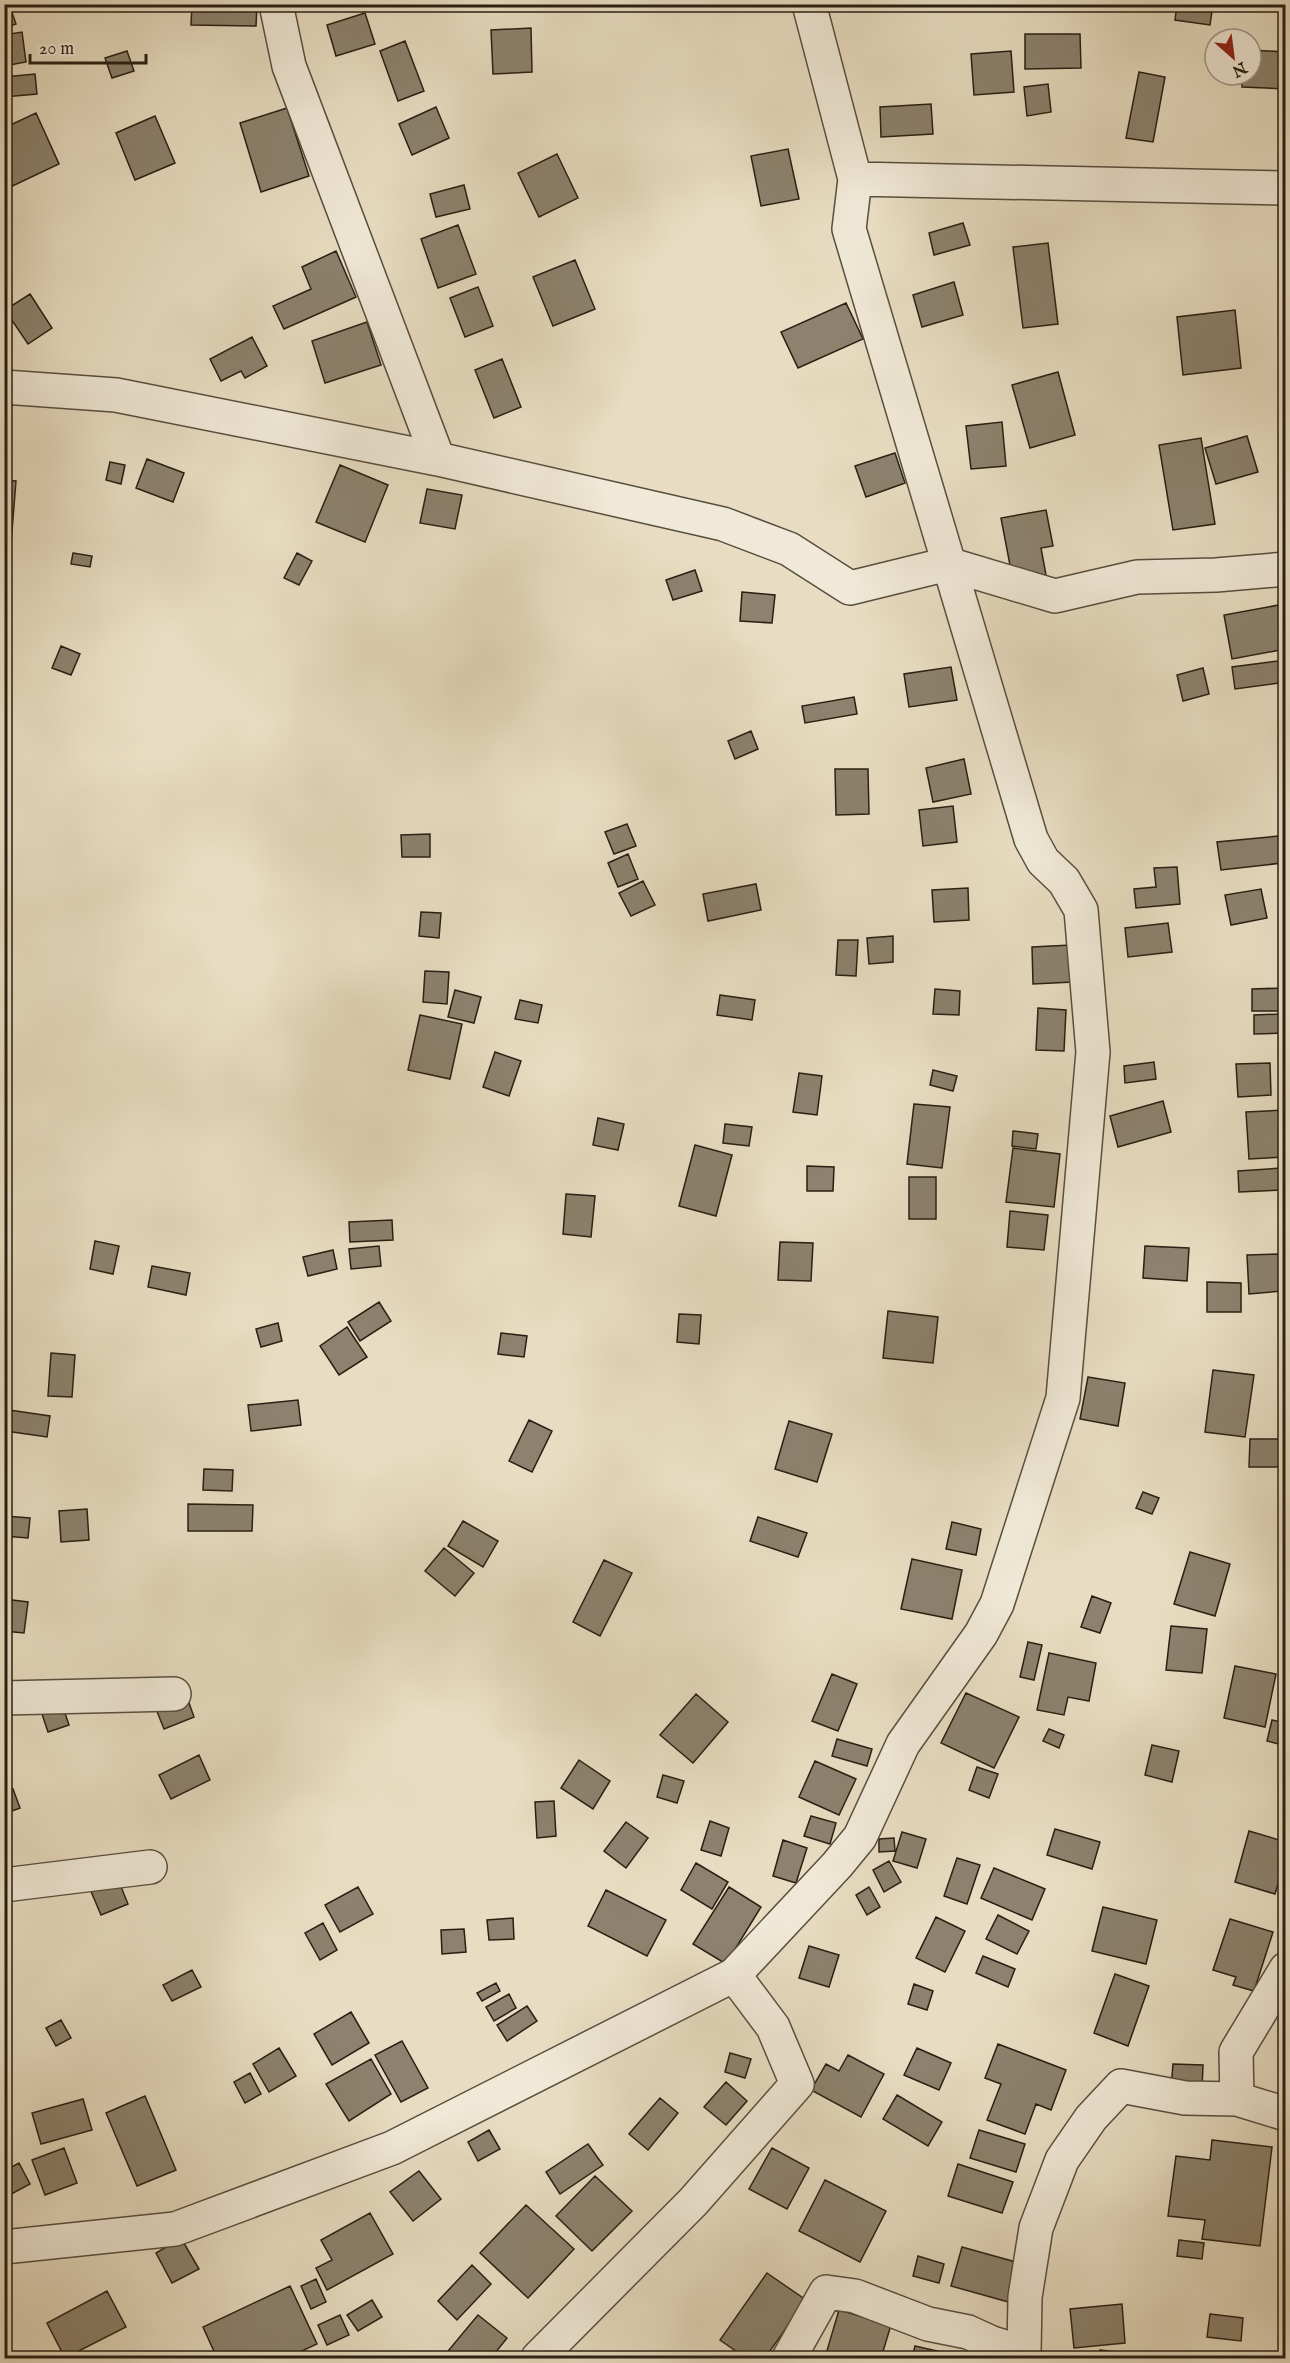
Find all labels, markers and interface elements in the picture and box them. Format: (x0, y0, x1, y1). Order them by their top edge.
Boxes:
scale bar (30, 27, 146, 65)
north arrow (1203, 27, 1263, 87)
text: 20 m (39, 38, 74, 61)
text: N (1228, 56, 1251, 81)

